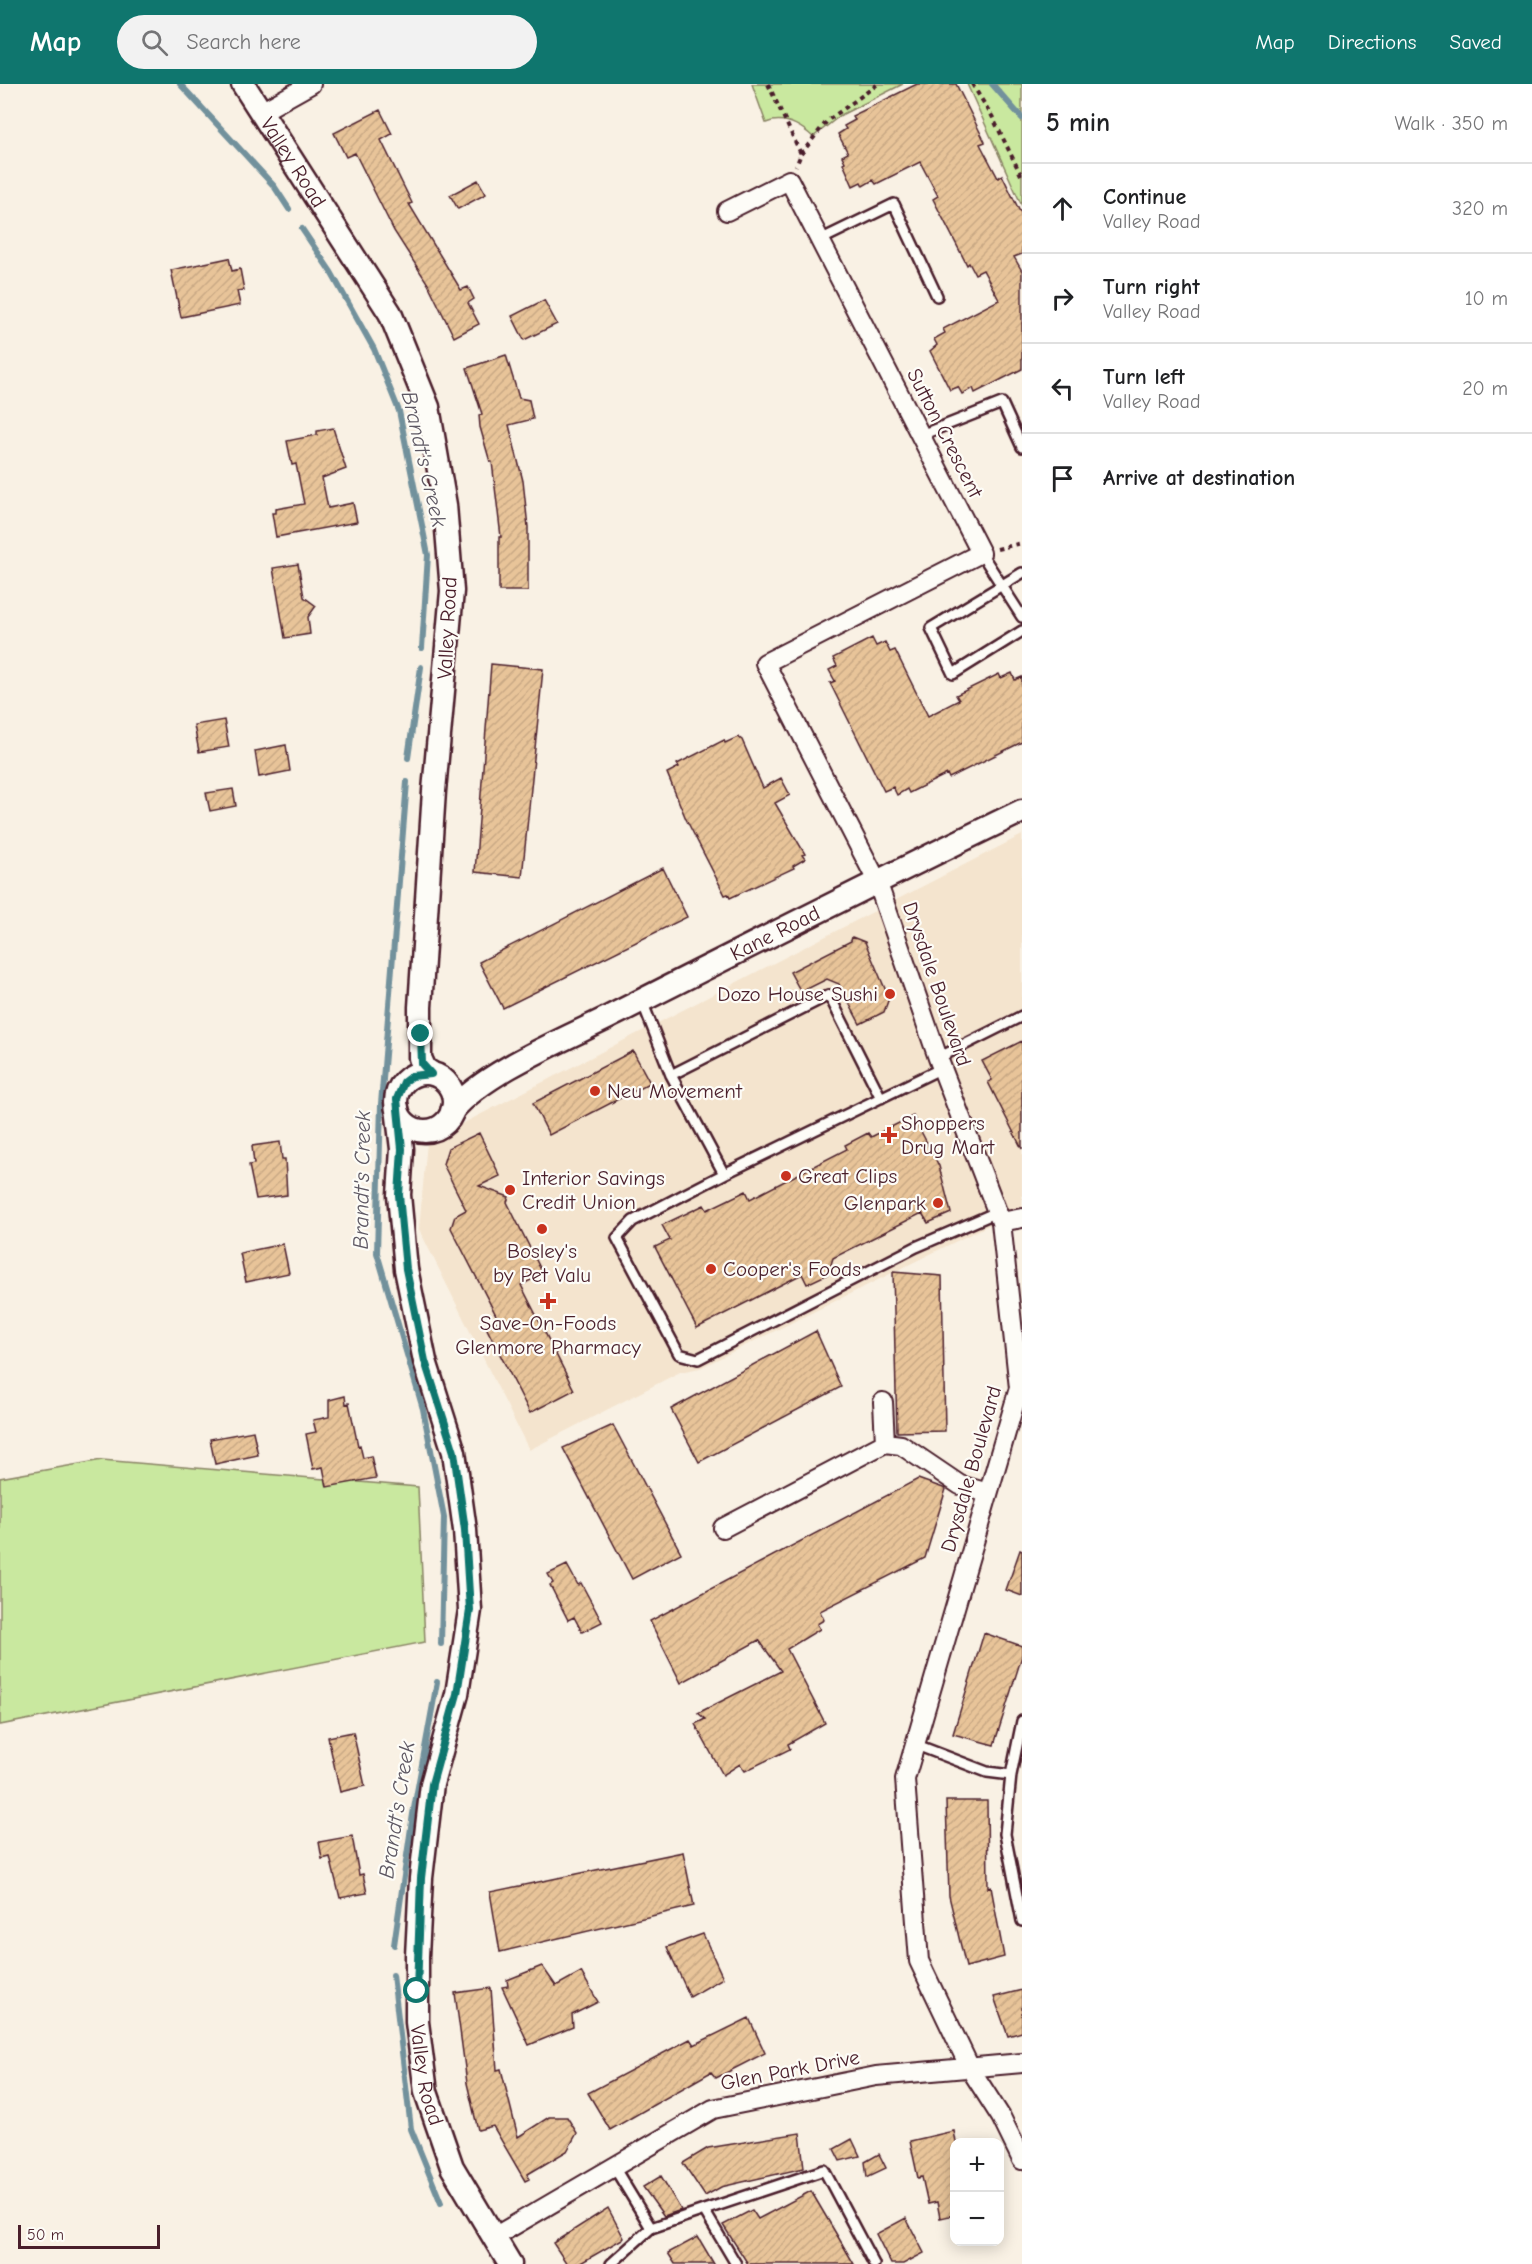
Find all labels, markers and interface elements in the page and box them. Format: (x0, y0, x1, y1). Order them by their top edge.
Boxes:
search box (117, 15, 537, 69)
text: Map (30, 26, 81, 58)
icon: search (138, 26, 171, 59)
text: Search here (186, 29, 301, 55)
text: Map (1255, 30, 1295, 54)
text: Directions (1328, 30, 1417, 54)
text: Saved (1450, 30, 1502, 54)
text: 5 min (1046, 108, 1110, 138)
text: Walk · 350 m (1394, 112, 1508, 135)
street label: Valley Road (255, 113, 331, 212)
text: Continue (1103, 184, 1186, 210)
icon: ahead (1046, 192, 1079, 225)
text: 320 m (1452, 197, 1508, 220)
text: Valley Road (1103, 210, 1200, 233)
text: Turn right (1103, 274, 1200, 300)
icon: right (1046, 282, 1079, 315)
text: 10 m (1465, 287, 1508, 310)
text: Valley Road (1103, 300, 1200, 323)
street label: Sutton Crescent (902, 364, 988, 502)
text: Turn left (1103, 364, 1185, 390)
icon: left (1046, 372, 1079, 405)
text: 20 m (1462, 377, 1508, 400)
water label: Brandt's Creek (396, 389, 452, 530)
text: Valley Road (1103, 390, 1200, 413)
icon: arrive (1046, 462, 1079, 495)
text: Arrive at destination (1103, 465, 1295, 491)
street label: Valley Road (432, 576, 462, 680)
street label: Drysdale Boulevard (898, 899, 976, 1069)
street label: Kane Road (726, 901, 824, 966)
place label: Dozo House Sushi (717, 982, 878, 1006)
marker: Dozo House Sushi (883, 987, 897, 1001)
route end (407, 1020, 433, 1046)
place label: Neu Movement (607, 1079, 743, 1103)
marker: Neu Movement (588, 1084, 602, 1098)
water label: Brandt's Creek (348, 1110, 376, 1250)
place label: Shoppers Drug Mart (901, 1111, 995, 1159)
marker: Shoppers Drug Mart (882, 1128, 896, 1142)
place label: Great Clips (798, 1164, 897, 1188)
place label: Interior Savings Credit Union (522, 1166, 665, 1214)
marker: Great Clips (779, 1169, 793, 1183)
marker: Interior Savings Credit Union (503, 1183, 517, 1197)
place label: Glenpark (844, 1191, 926, 1215)
marker: Glenpark (931, 1196, 945, 1210)
marker: Bosley's by Pet Valu (535, 1222, 549, 1236)
place label: Bosley's by Pet Valu (493, 1239, 591, 1287)
place label: Cooper's Foods (723, 1257, 861, 1281)
marker: Cooper's Foods (704, 1262, 718, 1276)
marker: Save-On-Foods Glenmore Pharmacy (541, 1294, 555, 1308)
place label: Save-On-Foods Glenmore Pharmacy (455, 1311, 641, 1359)
street label: Drysdale Boulevard (936, 1383, 1006, 1555)
water label: Brandt's Creek (373, 1739, 421, 1880)
route start (403, 1977, 429, 2003)
street label: Valley Road (405, 2023, 449, 2128)
street label: Glen Park Drive (718, 2045, 862, 2095)
map controls (950, 2138, 1004, 2246)
button: + (950, 2138, 1004, 2192)
button: − (950, 2192, 1004, 2246)
scale bar (18, 2222, 160, 2250)
text: 50 m (27, 2226, 64, 2244)

